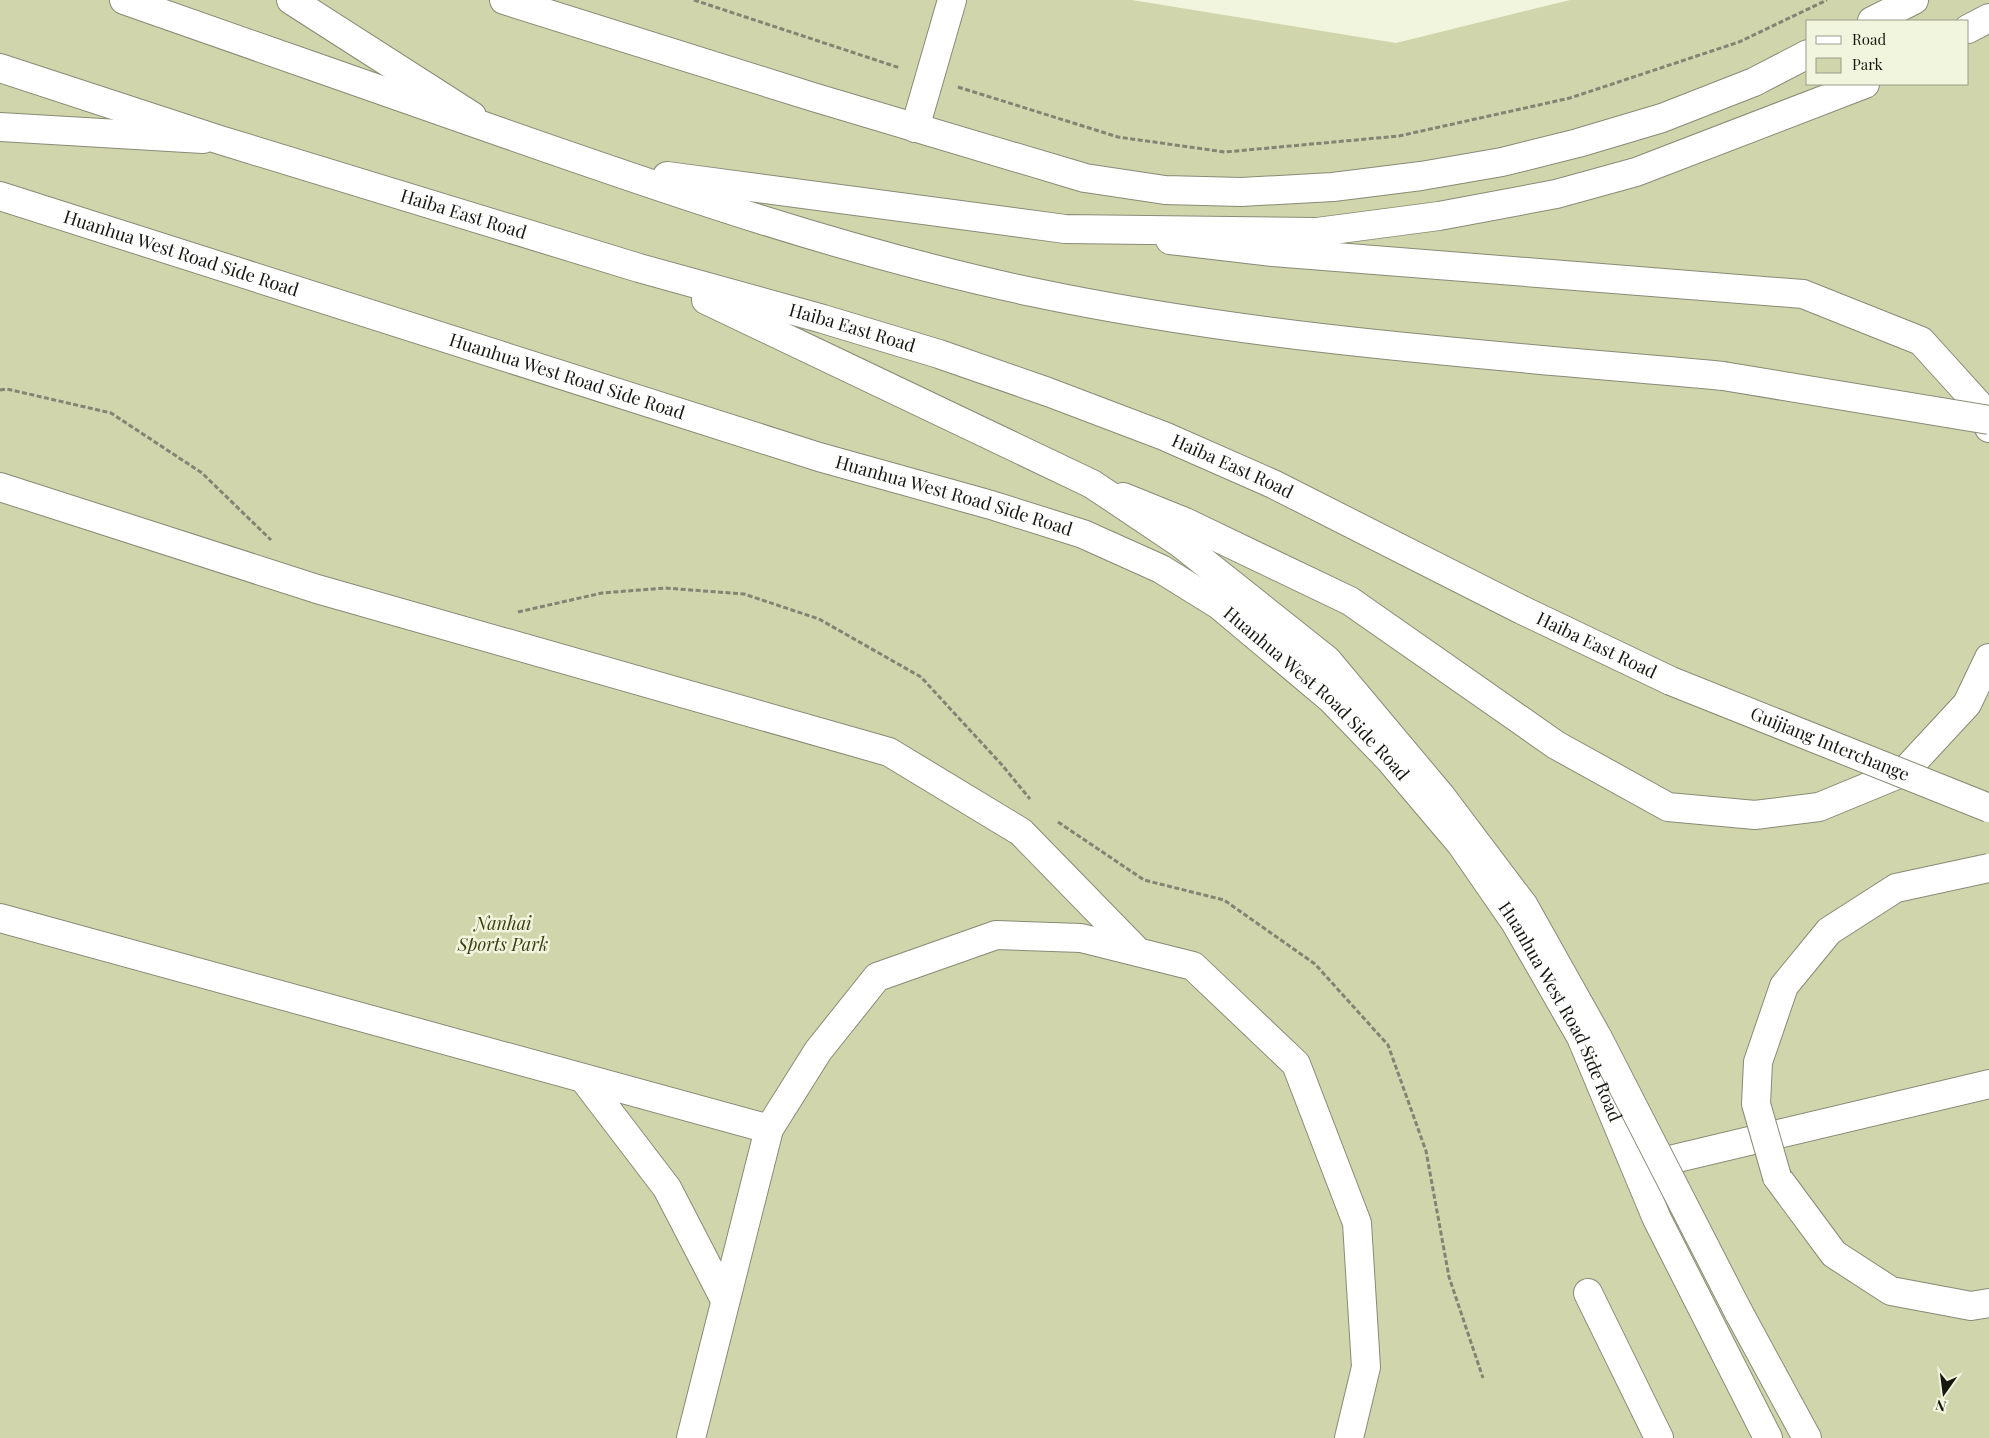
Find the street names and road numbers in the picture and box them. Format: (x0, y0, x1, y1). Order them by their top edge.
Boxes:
street label: Haiba East Road (398, 183, 530, 244)
street label: Huanhua West Road Side Road (61, 204, 303, 302)
street label: Haiba East Road (786, 297, 919, 357)
street label: Huanhua West Road Side Road (447, 327, 688, 425)
street label: Haiba East Road (1168, 428, 1298, 504)
street label: Huanhua West Road Side Road (833, 449, 1076, 541)
street label: Huanhua West Road Side Road (1219, 601, 1415, 785)
street label: Haiba East Road (1533, 606, 1662, 684)
street label: Guijiang Interchange (1747, 701, 1913, 786)
street label: Huanhua West Road Side Road (1493, 896, 1628, 1126)

